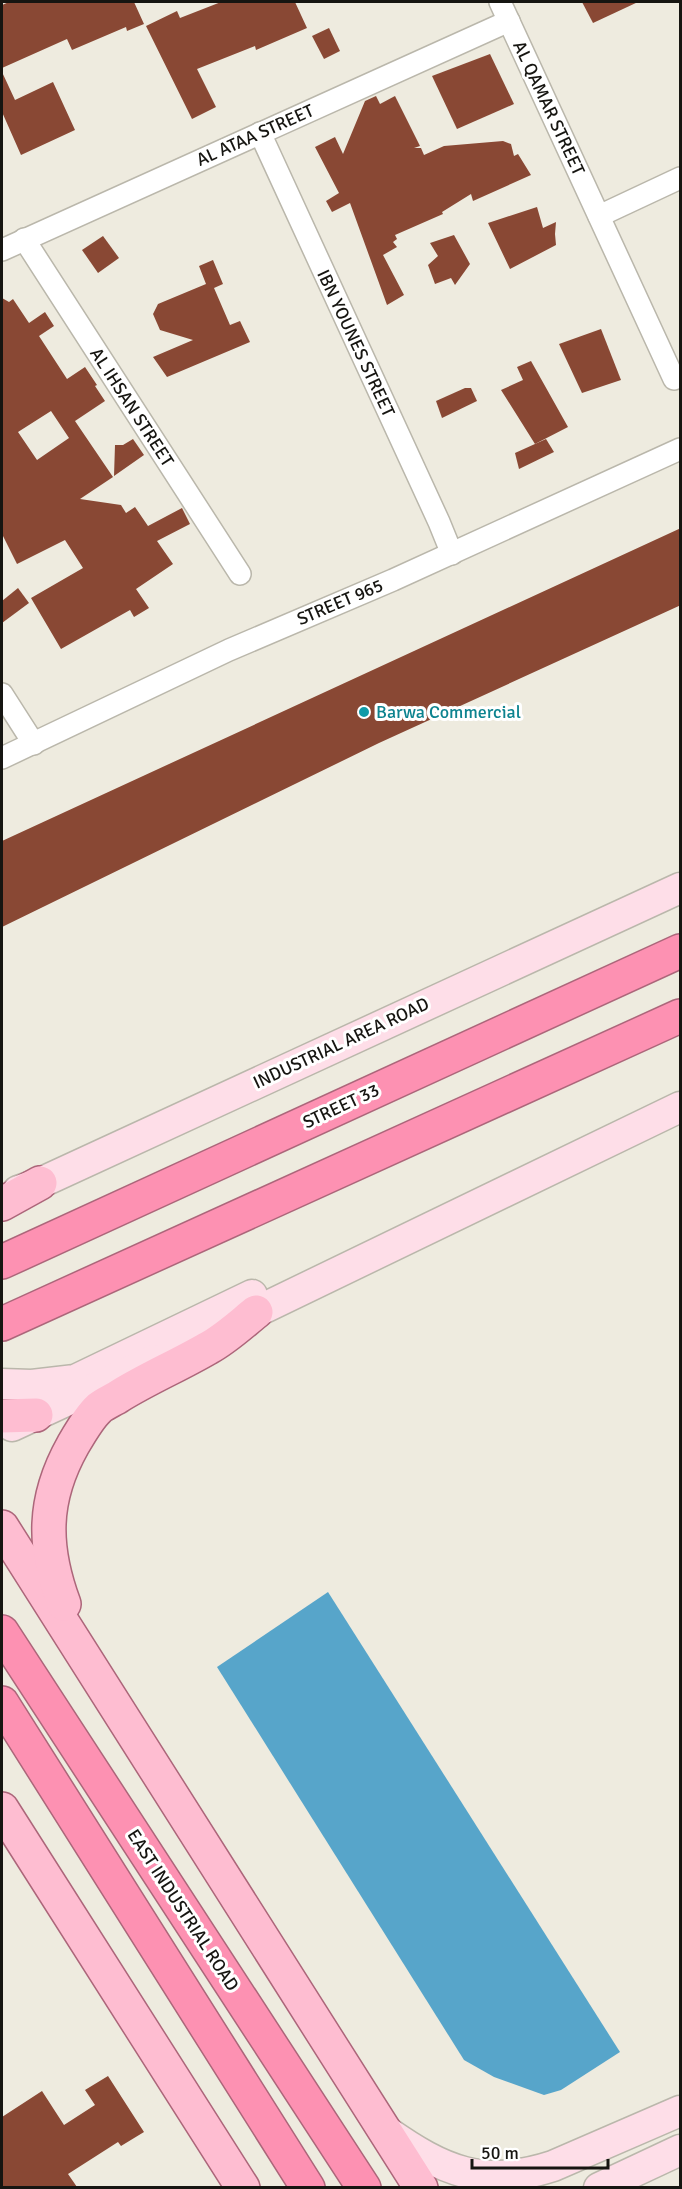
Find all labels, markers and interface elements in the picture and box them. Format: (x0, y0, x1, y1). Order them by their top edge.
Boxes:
street label: AL QAMAR STREET (508, 37, 590, 179)
street label: AL ATAA STREET (193, 99, 317, 171)
street label: IBN YOUNES STREET (312, 266, 400, 420)
street label: AL IHSAN STREET (85, 343, 179, 471)
street label: STREET 965 (294, 574, 386, 630)
place label: Barwa Commercial (376, 701, 521, 723)
marker: Barwa Commercial (357, 705, 371, 719)
street label: INDUSTRIAL AREA ROAD (249, 993, 433, 1093)
street label: STREET 33 (299, 1079, 383, 1133)
street label: EAST INDUSTRIAL ROAD (123, 1825, 243, 1995)
scale bar (472, 2132, 608, 2170)
text: 50 m (481, 2142, 519, 2164)

